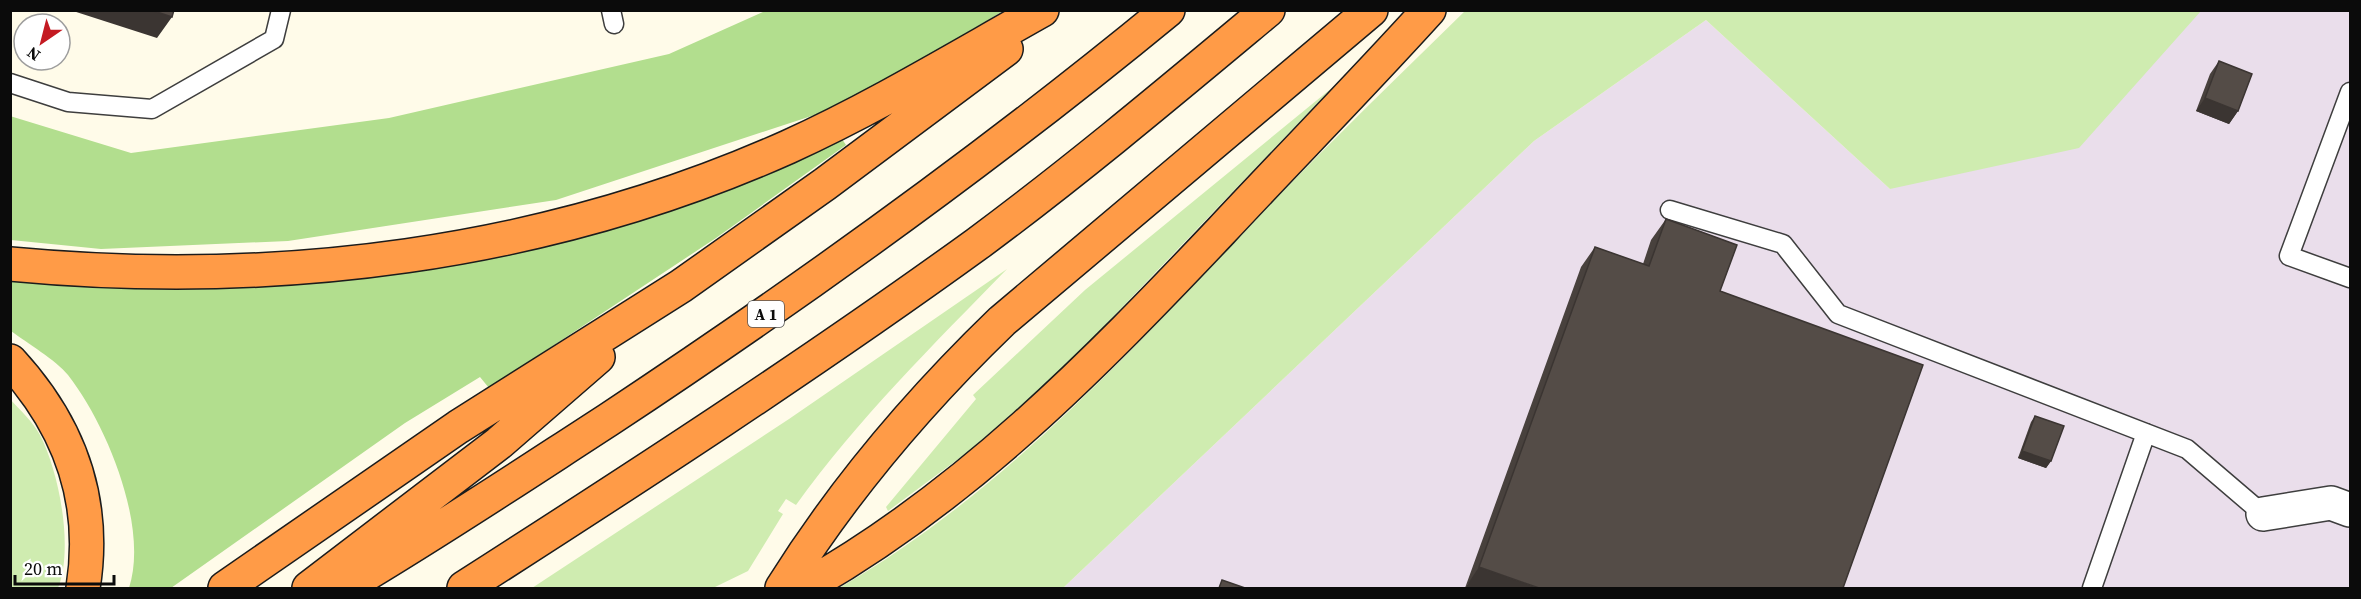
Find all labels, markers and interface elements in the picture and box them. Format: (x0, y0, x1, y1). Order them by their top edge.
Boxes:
north arrow (12, 12, 72, 72)
text: N (22, 42, 44, 67)
road number: A 1 (748, 301, 784, 327)
scale bar (15, 548, 114, 586)
text: 20 m (24, 556, 62, 581)

